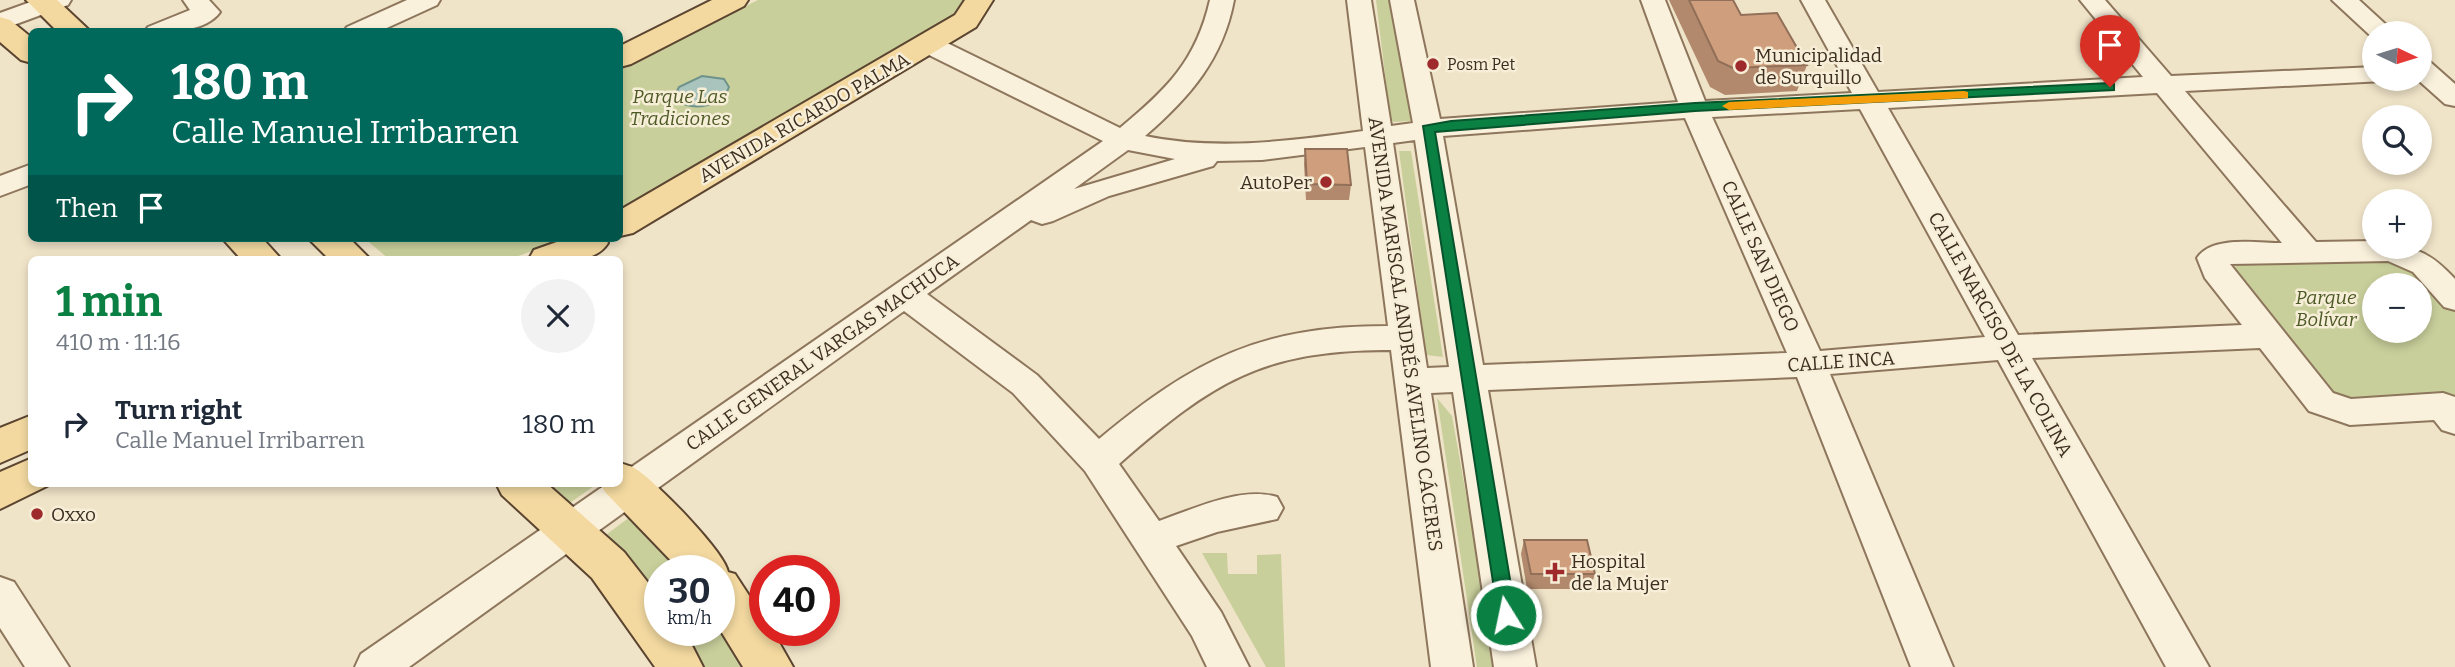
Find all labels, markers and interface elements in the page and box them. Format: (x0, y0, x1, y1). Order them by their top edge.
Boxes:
pin (2080, 15, 2140, 87)
north arrow (2362, 21, 2432, 91)
map controls (2362, 21, 2432, 343)
icon: arrive (2091, 26, 2129, 64)
place label: Municipalidad de Surquillo (1755, 44, 1882, 89)
street label: AVENIDA RICARDO PALMA (695, 47, 914, 187)
text: 180 m (171, 53, 308, 112)
place label: Posm Pet (1447, 55, 1516, 74)
icon: right (56, 56, 147, 147)
marker: Posm Pet (1425, 56, 1441, 72)
marker: Municipalidad de Surquillo (1733, 58, 1749, 74)
park label: Parque Las Tradiciones (630, 85, 730, 130)
button: search (2362, 105, 2432, 175)
text: Calle Manuel Irribarren (171, 113, 519, 151)
street label: AVENIDA MARISCAL ANDRÉS AVELINO CÁCERES (1364, 115, 1447, 553)
place label: AutoPer (1240, 171, 1313, 194)
marker: AutoPer (1318, 174, 1334, 190)
street label: CALLE SAN DIEGO (1717, 177, 1804, 336)
icon: arrive (132, 189, 170, 227)
button: + (2362, 189, 2432, 259)
text: Then (56, 193, 118, 224)
street label: CALLE NARCISO DE LA COLINA (1923, 208, 2078, 461)
street label: CALLE GENERAL VARGAS MACHUCA (682, 249, 963, 456)
button: − (2362, 273, 2432, 343)
text: 1 min (56, 277, 162, 327)
button: close (521, 279, 595, 353)
park label: Parque Bolívar (2295, 286, 2358, 331)
text: 410 m · 11:16 (56, 328, 180, 356)
street label: CALLE INCA (1786, 346, 1896, 377)
text: Turn right (115, 395, 242, 426)
icon: right (56, 405, 94, 443)
text: 180 m (522, 409, 595, 440)
text: Calle Manuel Irribarren (115, 426, 365, 454)
place label: Oxxo (51, 503, 96, 526)
marker: Oxxo (29, 506, 45, 522)
place label: Hospital de la Mujer (1571, 550, 1669, 595)
speed limit sign: 40 (749, 555, 840, 646)
marker: Hospital de la Mujer (1545, 562, 1565, 582)
text: 30 (668, 570, 711, 612)
position arrow (1469, 578, 1543, 652)
text: km/h (667, 607, 712, 629)

